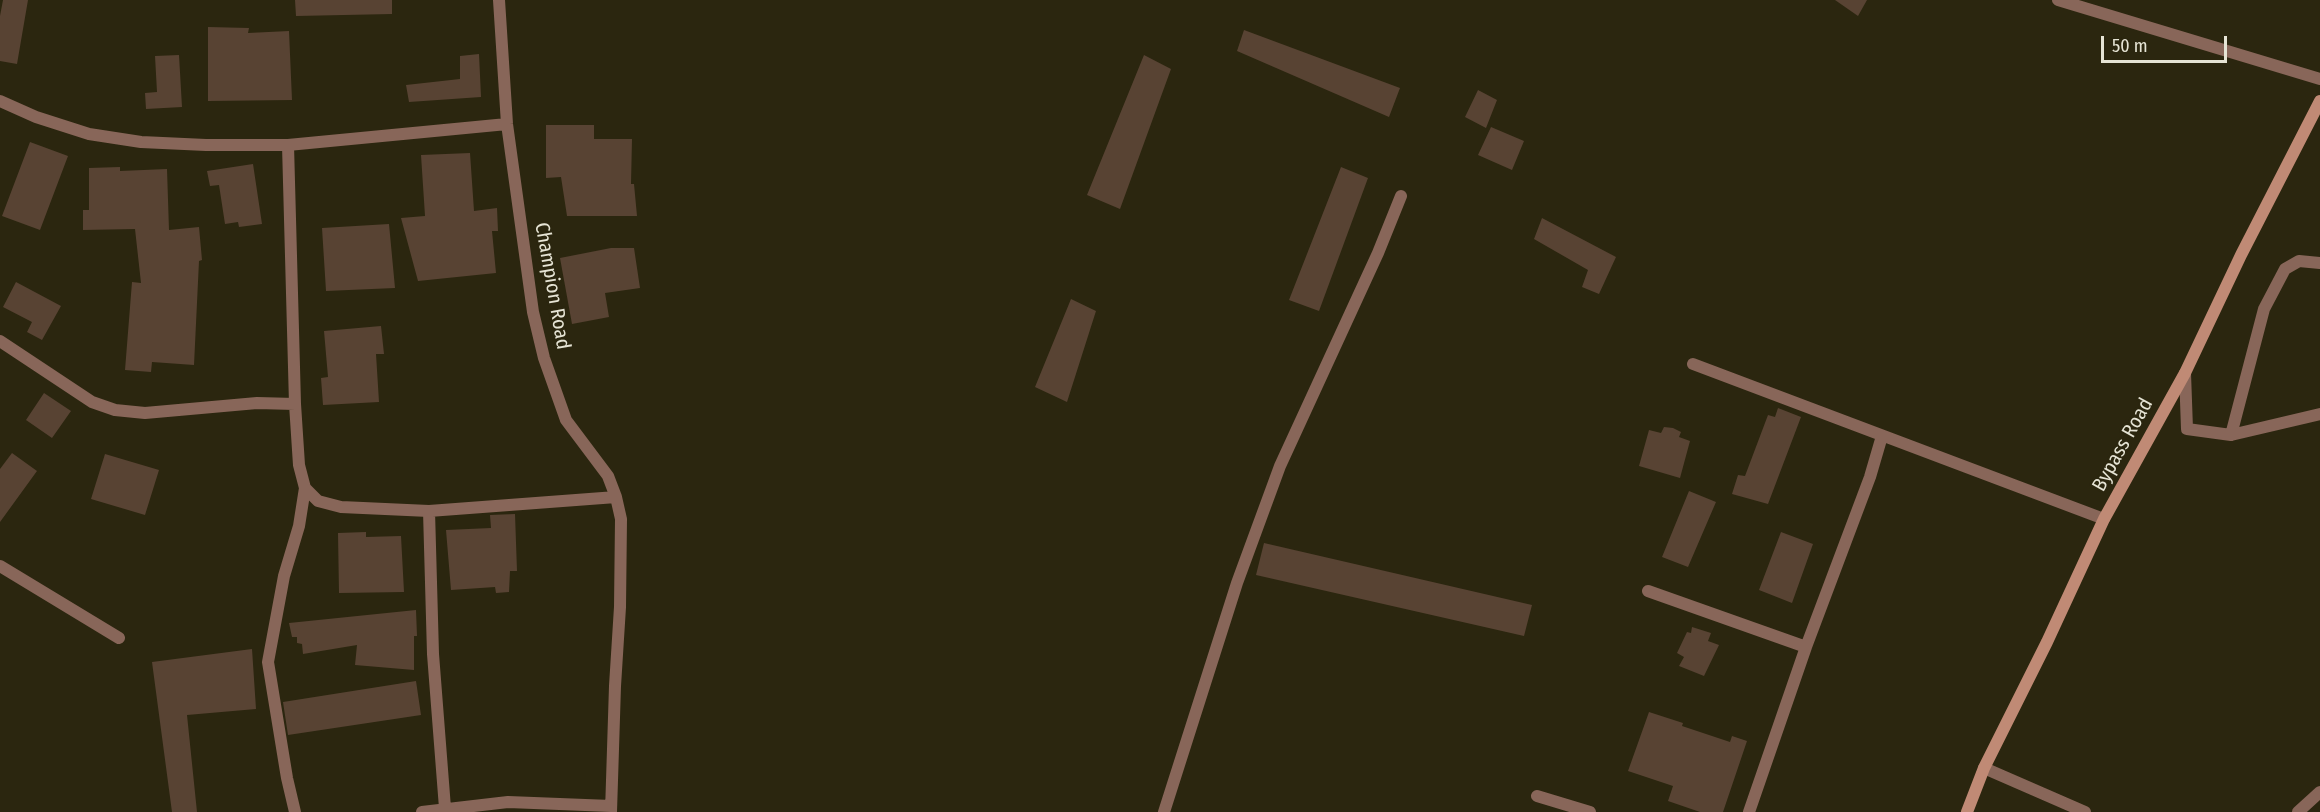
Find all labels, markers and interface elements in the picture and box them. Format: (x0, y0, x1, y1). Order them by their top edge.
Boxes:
scale bar (2104, 24, 2230, 62)
text: 50 m (2112, 35, 2148, 57)
street label: Champion Road (529, 221, 575, 351)
street label: Bypass Road (2088, 394, 2158, 496)

